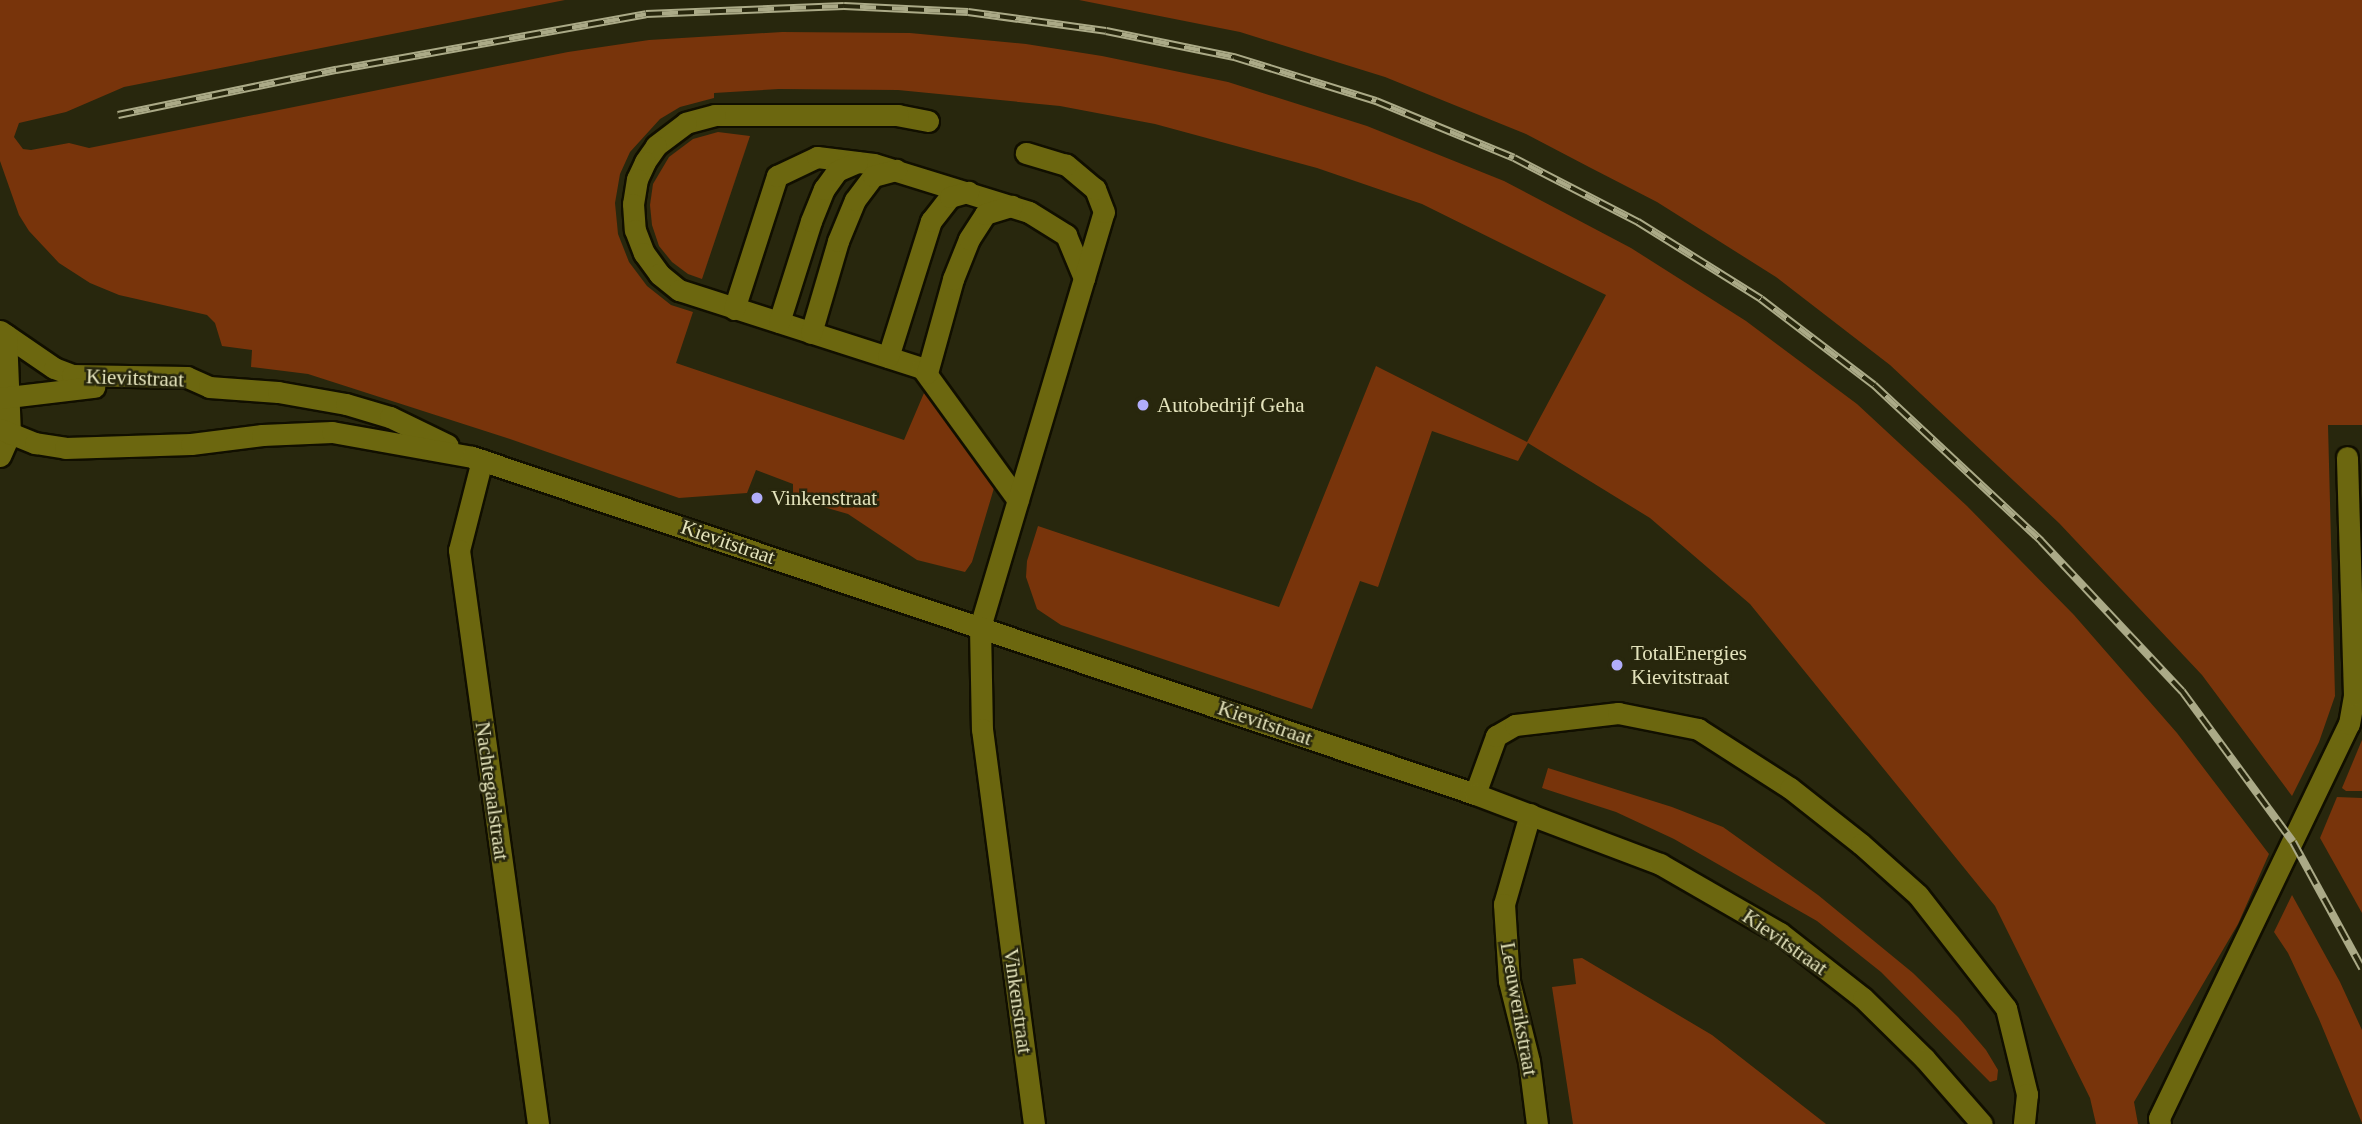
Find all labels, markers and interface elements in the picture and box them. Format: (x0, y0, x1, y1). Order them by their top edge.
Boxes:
street label: Kievitstraat (86, 364, 184, 392)
place label: Autobedrijf Geha (1157, 392, 1305, 418)
marker: Autobedrijf Geha (1135, 397, 1151, 413)
place label: Vinkenstraat (771, 485, 877, 511)
marker: Vinkenstraat (749, 490, 765, 506)
street label: Kievitstraat (678, 514, 778, 570)
place label: TotalEnergies Kievitstraat (1631, 640, 1747, 690)
marker: TotalEnergies Kievitstraat (1609, 657, 1625, 673)
street label: Kievitstraat (1215, 695, 1315, 751)
street label: Nachtegaalstraat (470, 720, 514, 862)
street label: Kievitstraat (1738, 904, 1832, 980)
street label: Leeuwerikstraat (1495, 940, 1543, 1078)
street label: Vinkenstraat (998, 947, 1038, 1055)

